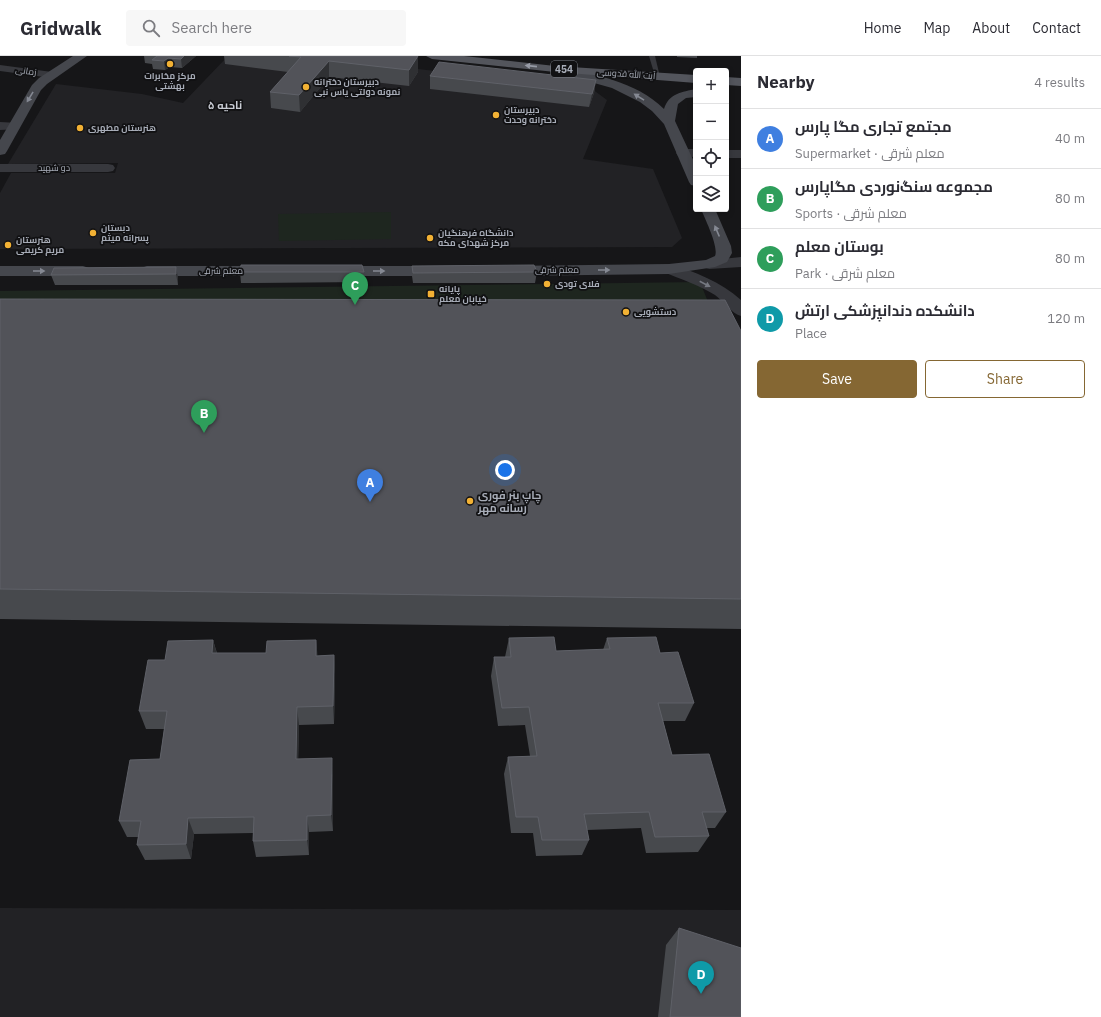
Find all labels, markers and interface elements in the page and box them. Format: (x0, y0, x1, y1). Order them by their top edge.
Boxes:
search box (126, 10, 406, 46)
text: Gridwalk (20, 16, 102, 40)
icon: search (140, 17, 162, 39)
text: Search here (172, 18, 252, 37)
text: Home (864, 19, 901, 37)
text: Map (923, 19, 950, 37)
text: About (972, 19, 1010, 37)
text: Contact (1032, 19, 1081, 37)
marker: مرکز مخابرات بهشتی (165, 59, 175, 69)
road number: 454 (551, 61, 577, 77)
one-way arrow (525, 63, 538, 70)
street label: زمانی (15, 64, 37, 77)
street label: آیت الله قدوسی (596, 66, 656, 81)
map controls (693, 68, 729, 212)
button: + (693, 68, 729, 104)
place label: مرکز مخابرات بهشتی (144, 70, 196, 92)
text: Nearby (757, 71, 815, 93)
text: 4 results (1034, 74, 1085, 91)
place label: دبیرستان دخترانه نمونه دولتی یاس نبی (314, 76, 400, 98)
marker: دبیرستان دخترانه نمونه دولتی یاس نبی (301, 82, 311, 92)
one-way arrow (26, 91, 33, 103)
one-way arrow (633, 93, 645, 100)
district label: ناحیه ۵ (208, 98, 242, 112)
place label: دبیرستان دخترانه وحدت (504, 104, 557, 126)
button: − (693, 104, 729, 140)
marker: دبیرستان دخترانه وحدت (491, 110, 501, 120)
text: مجتمع تجاری مگا پارس (795, 117, 952, 136)
place label: هنرستان مطهری (88, 122, 156, 134)
marker: هنرستان مطهری (75, 123, 85, 133)
text: A (766, 130, 774, 147)
text: 40 m (1055, 130, 1085, 147)
button: locate (693, 140, 729, 176)
text: Supermarket · معلم شرقی (795, 145, 945, 162)
street label: دو شهید (38, 162, 70, 173)
button: layers (693, 176, 729, 212)
text: مجموعه سنگ‌نوردی مگاپارس (795, 177, 993, 196)
text: B (766, 190, 774, 207)
text: 80 m (1055, 190, 1085, 207)
text: Sports · معلم شرقی (795, 205, 907, 222)
place label: دبستان پسرانه میثم (101, 222, 150, 244)
one-way arrow (714, 225, 720, 236)
place label: دانشگاه فرهنگیان مرکز شهدای مکه (438, 227, 514, 249)
marker: دبستان پسرانه میثم (88, 228, 98, 238)
marker: دانشگاه فرهنگیان مرکز شهدای مکه (425, 233, 435, 243)
place label: هنرستان مریم کریمی (16, 234, 64, 256)
text: بوستان معلم (795, 237, 884, 256)
marker: هنرستان مریم کریمی (3, 240, 13, 250)
text: C (766, 250, 774, 267)
text: 80 m (1055, 250, 1085, 267)
street label: معلم شرقی (535, 264, 579, 276)
street label: معلم شرقی (199, 265, 243, 277)
text: Park · معلم شرقی (795, 265, 895, 282)
one-way arrow (598, 267, 611, 273)
one-way arrow (33, 268, 46, 274)
one-way arrow (373, 268, 386, 274)
pin: C (342, 272, 368, 305)
place label: فلای تودی (555, 278, 600, 290)
marker: فلای تودی (542, 279, 552, 289)
one-way arrow (699, 280, 711, 287)
place label: پایانه خیابان معلم (439, 283, 487, 305)
marker: پایانه خیابان معلم (426, 289, 436, 299)
text: دانشکده دندانپزشکی ارتش (795, 301, 975, 320)
place label: دستشویی (634, 306, 677, 318)
marker: دستشویی (621, 307, 631, 317)
text: D (765, 310, 775, 327)
text: 120 m (1047, 310, 1085, 327)
text: Place (795, 325, 827, 342)
button: Save (757, 360, 917, 398)
button: Share (925, 360, 1085, 398)
pin: B (191, 400, 217, 433)
your location (495, 460, 515, 480)
pin: A (357, 469, 383, 502)
place label: چاپ بنر فوری رسانه مهر (477, 488, 541, 516)
marker: چاپ بنر فوری رسانه مهر (465, 496, 475, 506)
pin: D (688, 961, 714, 994)

